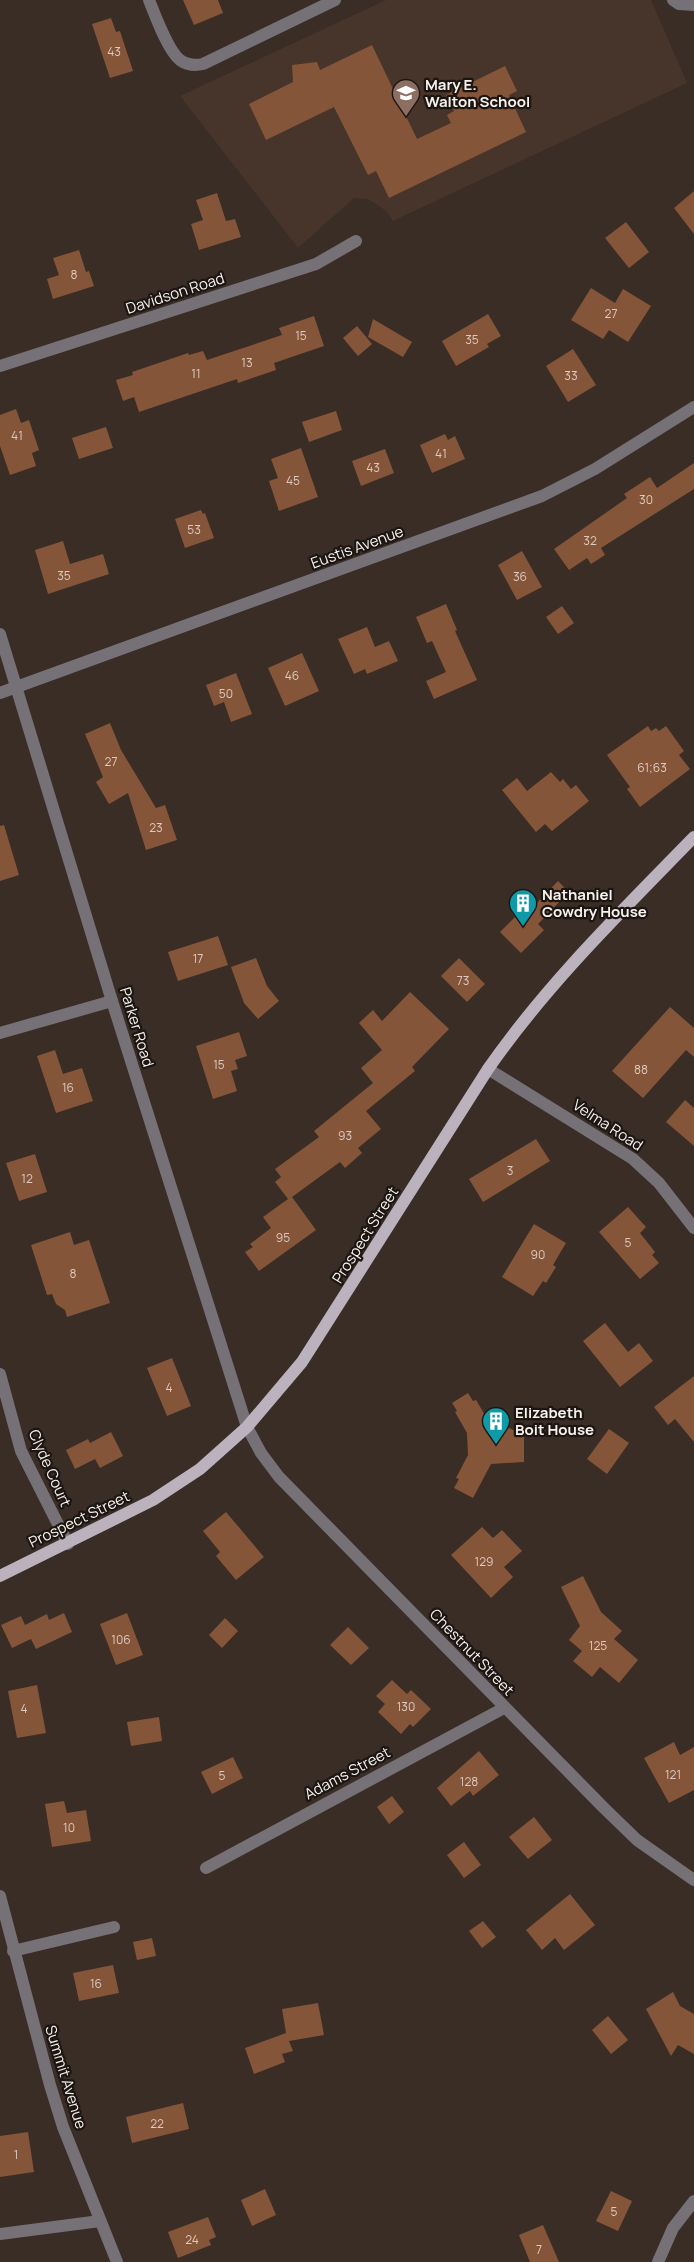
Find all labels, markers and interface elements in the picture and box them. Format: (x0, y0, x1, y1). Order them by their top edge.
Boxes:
house number: 43 (107, 43, 121, 60)
place label: Mary E. Walton School (425, 74, 530, 112)
school or university icon: Mary E. Walton School (391, 78, 421, 117)
house number: 8 (71, 266, 78, 283)
street label: Davidson Road (123, 267, 227, 319)
house number: 27 (605, 305, 617, 322)
house number: 15 (295, 327, 307, 344)
house number: 35 (465, 331, 479, 348)
house number: 13 (241, 354, 253, 371)
house number: 11 (191, 365, 201, 382)
house number: 33 (564, 367, 578, 384)
house number: 41 (11, 427, 23, 444)
house number: 41 (435, 445, 447, 462)
house number: 43 (366, 459, 380, 476)
house number: 45 (286, 472, 300, 489)
house number: 30 (639, 491, 653, 508)
street label: Eustis Avenue (308, 520, 406, 573)
house number: 53 (187, 521, 201, 538)
house number: 32 (583, 532, 597, 549)
house number: 35 (57, 567, 71, 584)
house number: 36 (513, 568, 527, 585)
house number: 46 (285, 667, 299, 684)
house number: 50 (219, 685, 233, 702)
house number: 27 (105, 753, 117, 770)
house number: 61;63 (637, 759, 667, 776)
house number: 23 (149, 819, 163, 836)
place label: Nathaniel Cowdry House (542, 884, 647, 922)
building icon: Nathaniel Cowdry House (508, 888, 538, 927)
house number: 17 (193, 950, 203, 967)
house number: 73 (457, 972, 469, 989)
street label: Parker Road (115, 984, 159, 1070)
house number: 15 (213, 1056, 225, 1073)
house number: 88 (634, 1061, 648, 1078)
house number: 16 (62, 1079, 74, 1096)
street label: Velma Road (569, 1094, 647, 1156)
house number: 93 (338, 1127, 352, 1144)
house number: 3 (507, 1162, 513, 1179)
house number: 12 (21, 1170, 33, 1187)
street label: Prospect Street (327, 1183, 403, 1287)
house number: 95 (276, 1229, 290, 1246)
house number: 5 (625, 1234, 632, 1251)
house number: 90 (531, 1246, 545, 1263)
house number: 8 (70, 1265, 77, 1282)
house number: 4 (165, 1379, 173, 1396)
place label: Elizabeth Boit House (515, 1402, 594, 1440)
building icon: Elizabeth Boit House (481, 1406, 511, 1445)
street label: Clyde Court (24, 1426, 76, 1510)
street label: Prospect Street (25, 1485, 133, 1553)
house number: 129 (475, 1553, 493, 1570)
street label: Chestnut Street (425, 1604, 519, 1700)
house number: 106 (111, 1631, 131, 1648)
house number: 125 (589, 1637, 607, 1654)
house number: 130 (397, 1698, 415, 1715)
house number: 4 (20, 1700, 28, 1717)
street label: Adams Street (300, 1742, 394, 1804)
house number: 121 (665, 1766, 681, 1783)
house number: 5 (219, 1767, 226, 1784)
house number: 128 (460, 1773, 478, 1790)
house number: 10 (63, 1819, 75, 1836)
house number: 16 (90, 1975, 102, 1992)
street label: Summit Avenue (40, 2023, 92, 2132)
house number: 22 (150, 2115, 164, 2132)
house number: 1 (14, 2146, 18, 2163)
house number: 5 (611, 2203, 618, 2220)
house number: 24 (185, 2231, 199, 2248)
house number: 7 (536, 2241, 542, 2258)

